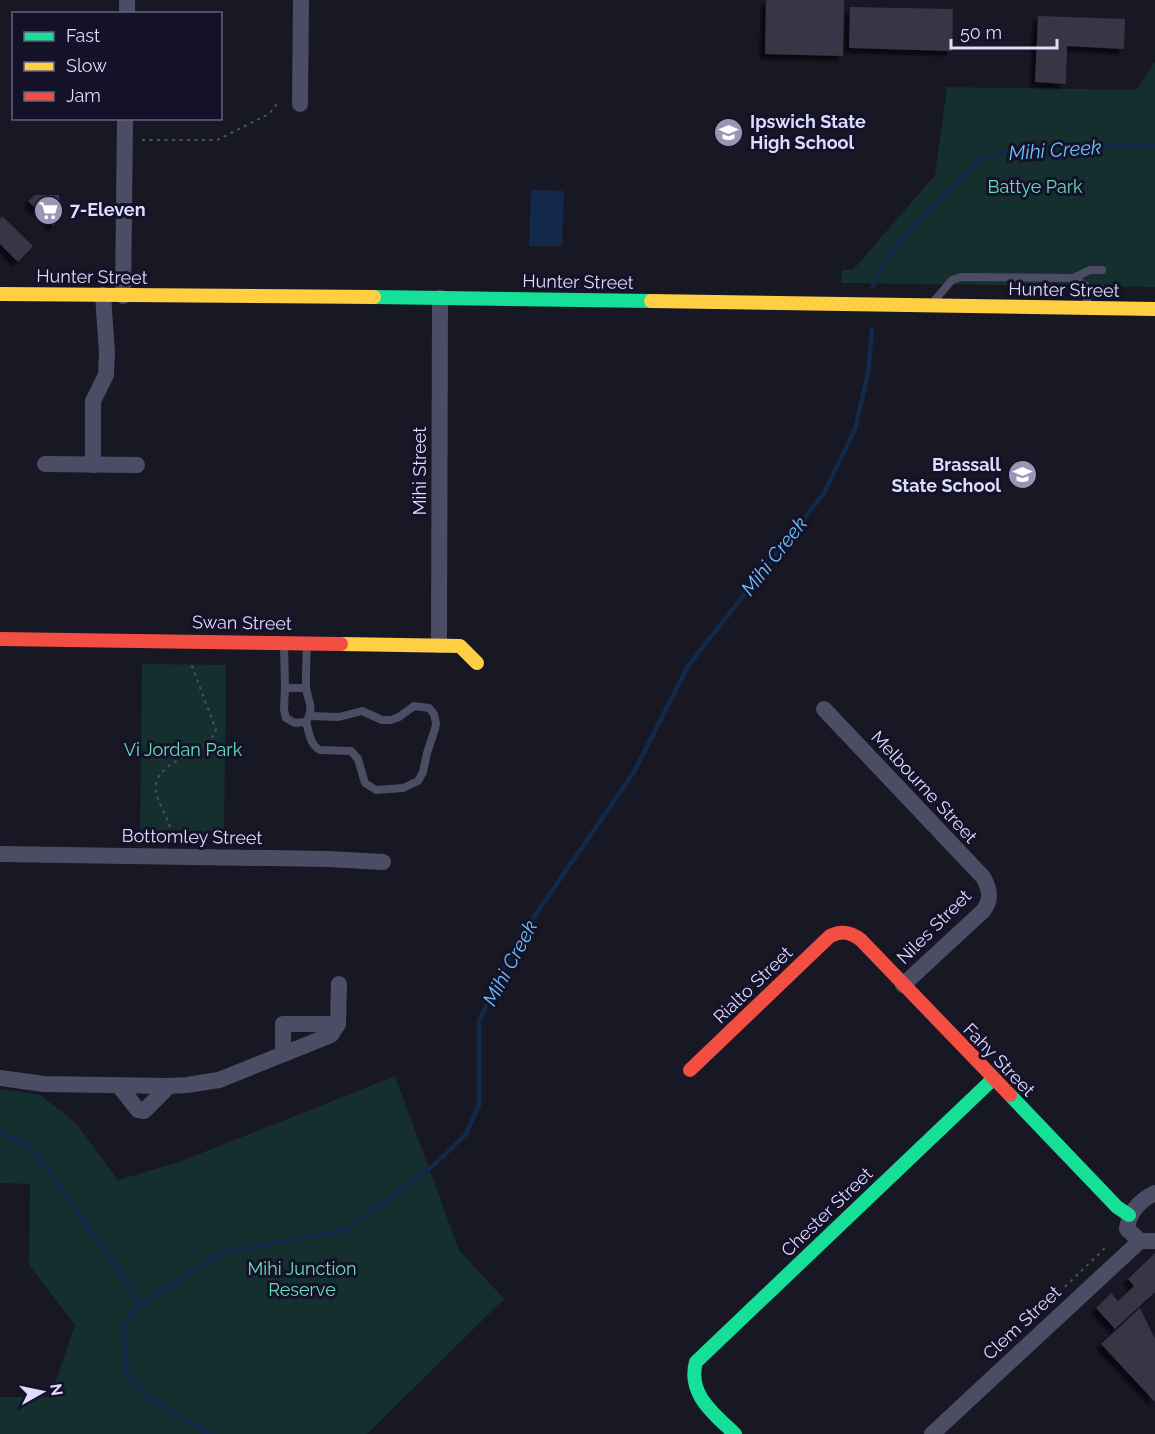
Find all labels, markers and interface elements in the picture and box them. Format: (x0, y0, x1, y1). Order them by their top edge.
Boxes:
legend (12, 12, 222, 120)
scale bar (951, 12, 1058, 50)
text: 50 m (960, 22, 1002, 43)
text: Fast (66, 25, 100, 46)
text: Slow (66, 55, 107, 76)
text: Jam (66, 85, 101, 106)
place label: Ipswich State High School (750, 111, 866, 153)
school or university icon: Ipswich State High School (713, 116, 745, 148)
water label: Mihi Creek (1008, 135, 1103, 165)
park label: Battye Park (987, 176, 1083, 197)
supermarket icon: 7-Eleven (33, 194, 65, 226)
place label: 7-Eleven (70, 199, 146, 220)
street label: Hunter Street (36, 265, 148, 288)
street label: Hunter Street (522, 270, 634, 293)
street label: Hunter Street (1008, 278, 1120, 301)
street label: Mihi Street (409, 427, 430, 515)
place label: Brassall State School (892, 454, 1001, 496)
school or university icon: Brassall State School (1006, 459, 1038, 491)
water label: Mihi Creek (736, 512, 812, 600)
street label: Swan Street (192, 611, 292, 634)
street label: Melbourne Street (867, 726, 982, 847)
park label: Vi Jordan Park (124, 739, 243, 760)
street label: Bottomley Street (121, 825, 263, 848)
street label: Niles Street (892, 885, 975, 968)
water label: Mihi Creek (478, 916, 543, 1010)
street label: Rialto Street (709, 942, 796, 1027)
street label: Fahy Street (959, 1019, 1039, 1100)
street label: Chester Street (777, 1163, 877, 1261)
park label: Mihi Junction Reserve (247, 1258, 357, 1300)
street label: Clem Street (978, 1281, 1065, 1364)
north arrow (12, 1362, 72, 1422)
text: N (46, 1382, 67, 1397)

